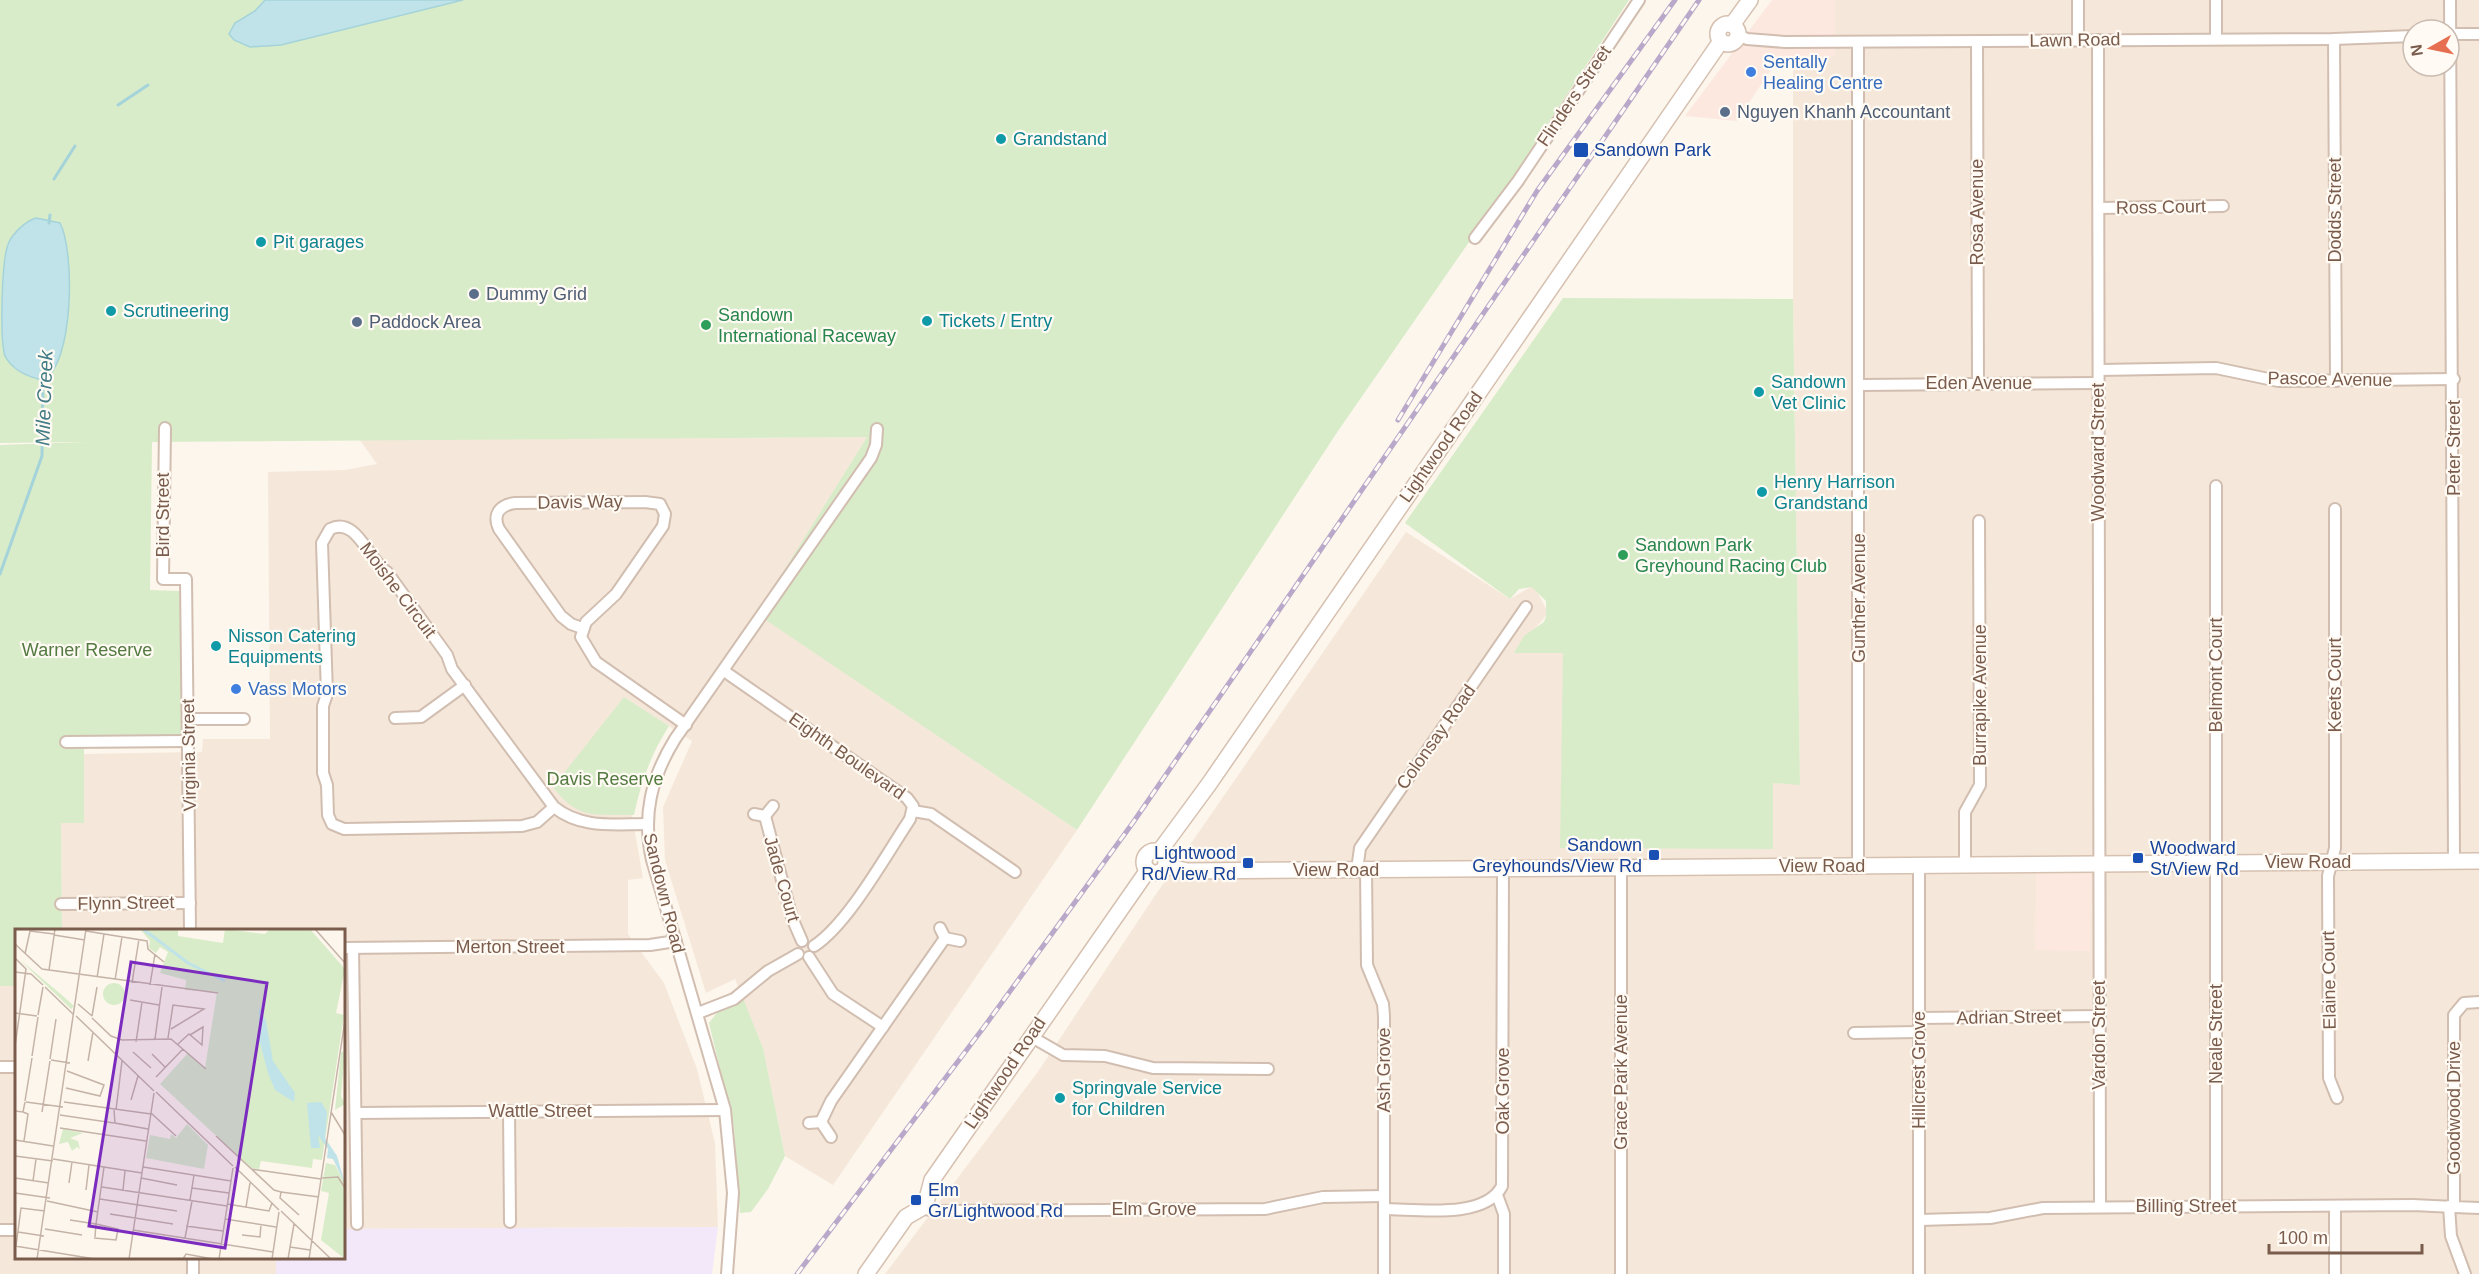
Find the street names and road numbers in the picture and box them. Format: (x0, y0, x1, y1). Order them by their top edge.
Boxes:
street label: Lawn Road (2029, 29, 2121, 51)
street label: Flinders Street (1533, 42, 1615, 150)
street label: Dodds Street (2325, 157, 2345, 263)
street label: Rosa Avenue (1967, 159, 1987, 265)
street label: Ross Court (2116, 196, 2206, 218)
street label: Pascoe Avenue (2267, 368, 2393, 390)
street label: Eden Avenue (1926, 373, 2032, 393)
street label: Woodward Street (2088, 383, 2108, 521)
street label: Lightwood Road (1395, 388, 1487, 506)
street label: Peter Street (2444, 400, 2464, 496)
street label: Bird Street (153, 472, 173, 558)
street label: Davis Way (537, 491, 623, 513)
street label: Gunther Avenue (1849, 533, 1869, 663)
street label: Moishe Circuit (356, 538, 440, 642)
street label: Belmont Court (2206, 617, 2226, 733)
street label: Burrapike Avenue (1970, 624, 1990, 766)
street label: Keets Court (2325, 637, 2345, 733)
street label: Colonsay Road (1393, 681, 1479, 793)
street label: Virginia Street (178, 698, 200, 812)
street label: Eighth Boulevard (785, 708, 909, 804)
street label: Sandown Road (639, 831, 689, 955)
street label: Jade Court (760, 834, 804, 924)
street label: View Road (2265, 852, 2351, 872)
street label: View Road (1779, 856, 1865, 876)
street label: View Road (1293, 860, 1379, 880)
street label: Flynn Street (77, 892, 175, 914)
street label: Elaine Court (2318, 930, 2340, 1030)
street label: Merton Street (455, 937, 565, 957)
street label: Vardon Street (2089, 980, 2109, 1090)
street label: Neale Street (2206, 984, 2226, 1084)
street label: Grace Park Avenue (1611, 994, 1631, 1150)
street label: Adrian Street (1956, 1006, 2062, 1028)
street label: Hillcrest Grove (1909, 1011, 1929, 1129)
street label: Lightwood Road (960, 1013, 1050, 1133)
street label: Ash Grove (1374, 1027, 1394, 1113)
street label: Goodwood Drive (2444, 1041, 2464, 1175)
street label: Oak Grove (1493, 1047, 1513, 1135)
street label: Wattle Street (488, 1101, 592, 1121)
street label: Billing Street (2135, 1196, 2237, 1216)
street label: Elm Grove (1111, 1199, 1197, 1219)

